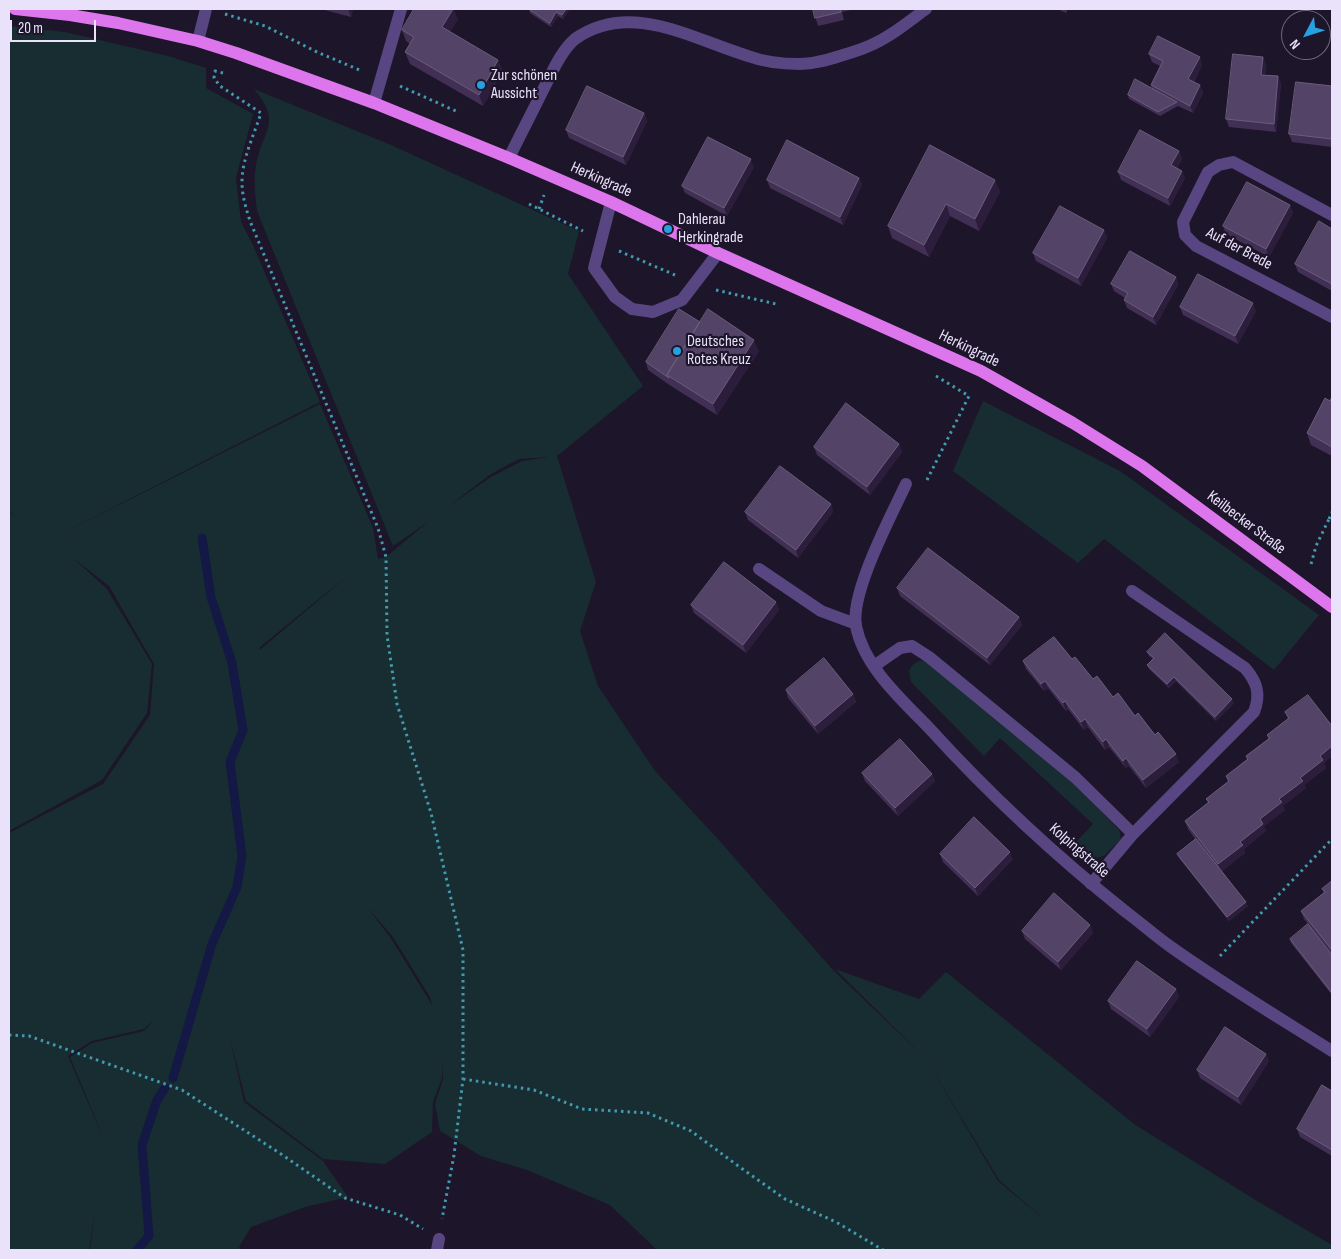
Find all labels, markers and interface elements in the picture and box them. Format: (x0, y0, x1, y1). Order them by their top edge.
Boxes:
scale bar (12, 10, 99, 42)
north arrow (1281, 10, 1331, 60)
text: 20 m (18, 19, 43, 38)
text: N (1286, 36, 1304, 53)
place label: Zur schönen Aussicht (491, 66, 557, 104)
marker: Zur schönen Aussicht (475, 79, 487, 91)
street label: Herkingrade (567, 158, 635, 202)
place label: Dahlerau Herkingrade (678, 210, 743, 248)
marker: Dahlerau Herkingrade (662, 223, 674, 235)
street label: Auf der Brede (1203, 224, 1275, 274)
street label: Herkingrade (936, 326, 1002, 372)
place label: Deutsches Rotes Kreuz (687, 332, 751, 370)
marker: Deutsches Rotes Kreuz (671, 345, 683, 357)
street label: Keilbecker Straße (1203, 487, 1289, 559)
street label: Kolpingstraße (1045, 820, 1113, 882)

